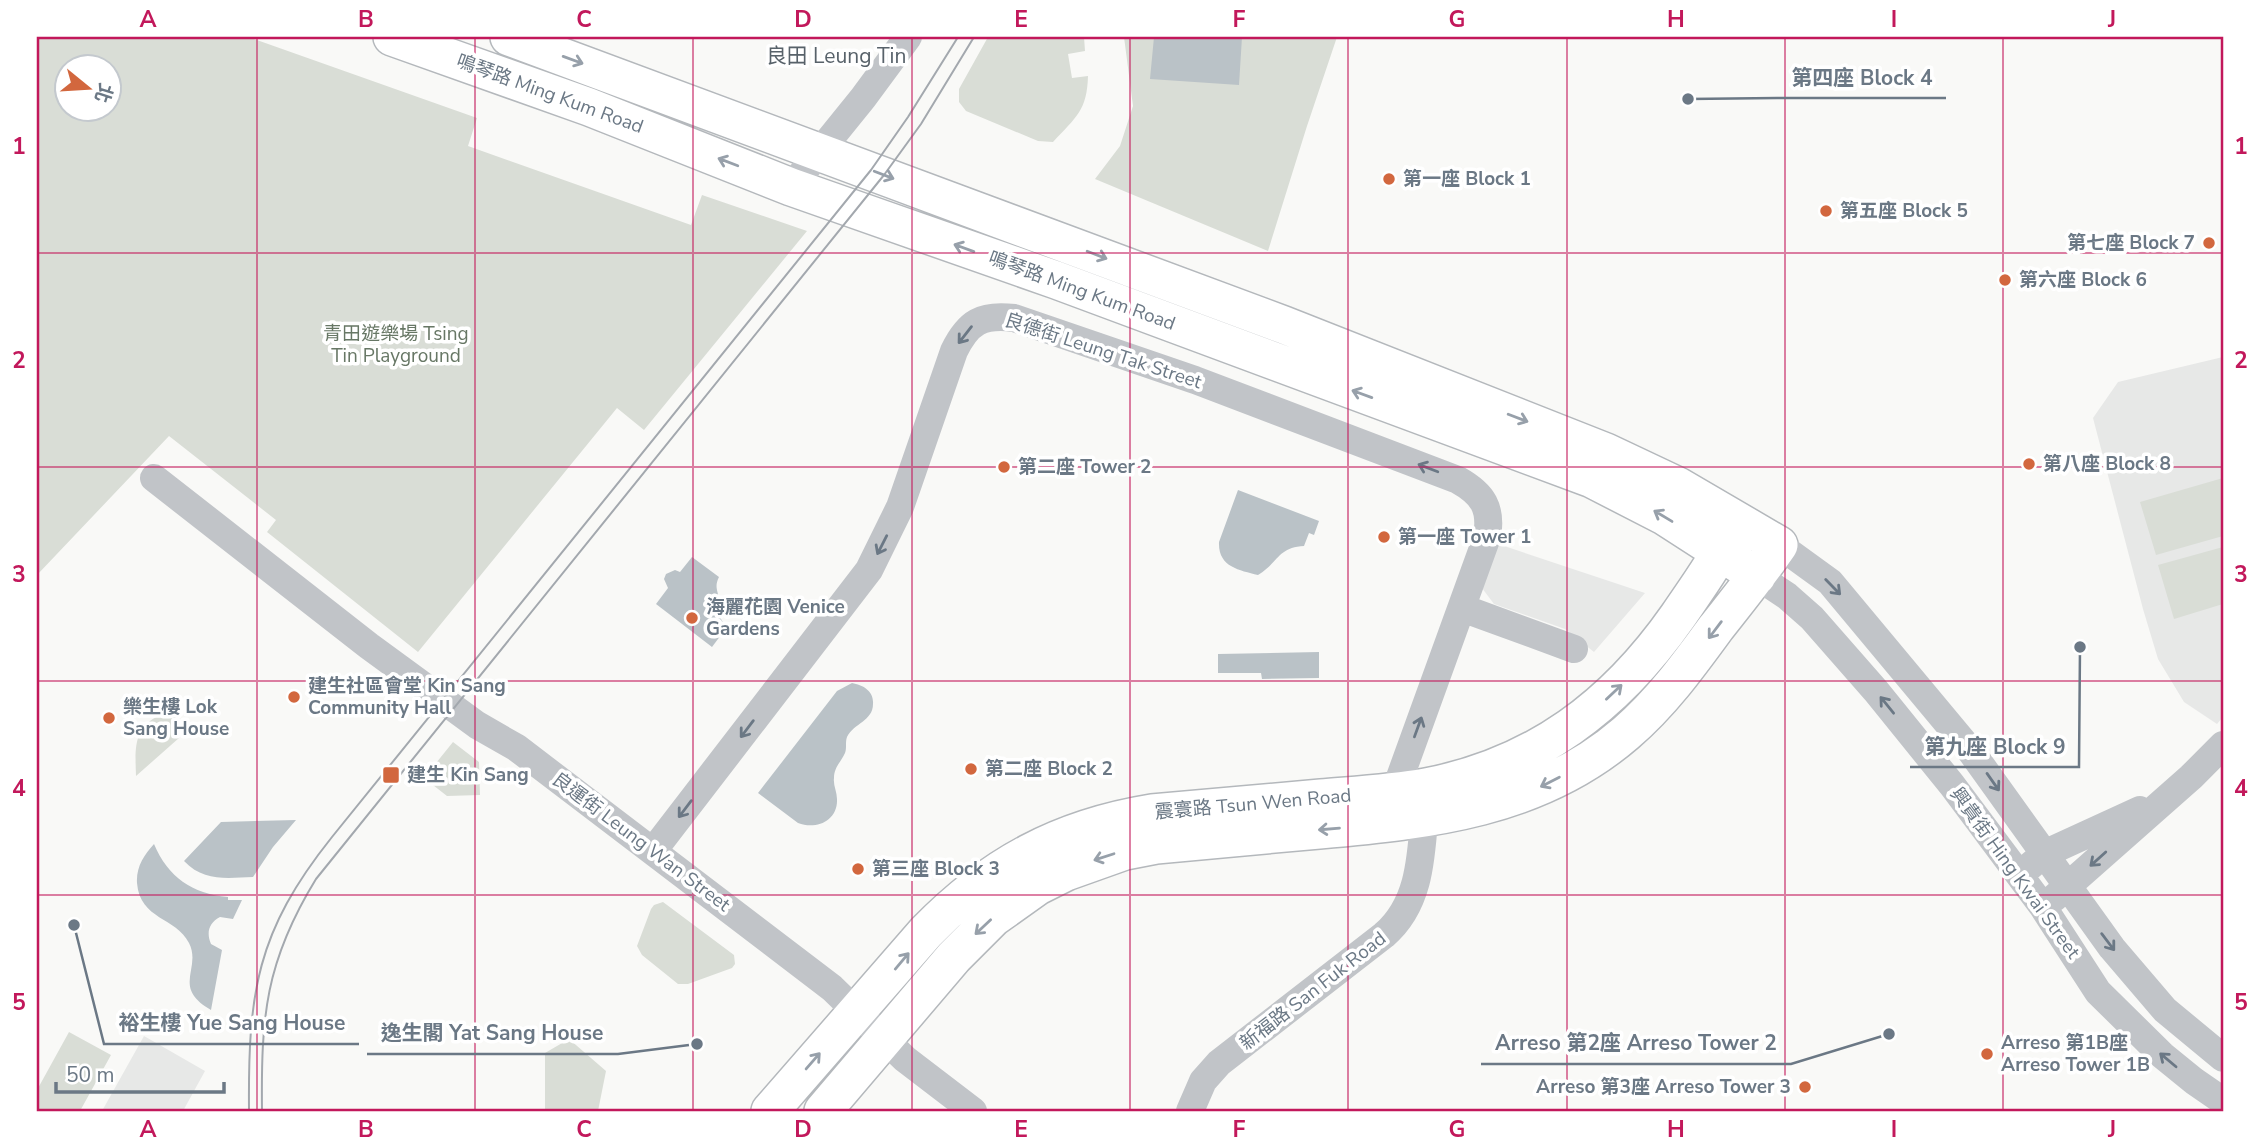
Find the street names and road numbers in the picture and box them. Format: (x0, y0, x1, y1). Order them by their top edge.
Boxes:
street label: 鳴琴路 Ming Kum Road (453, 48, 647, 140)
street label: 鳴琴路 Ming Kum Road (985, 245, 1179, 337)
street label: 良德街 Leung Tak Street (1001, 307, 1205, 395)
street label: 良運街 Leung Wan Street (546, 766, 736, 918)
street label: 震寰路 Tsun Wen Road (1154, 782, 1352, 826)
street label: 興貴街 Hing Kwai Street (1944, 782, 2086, 964)
street label: 新福路 San Fuk Road (1235, 926, 1391, 1056)

